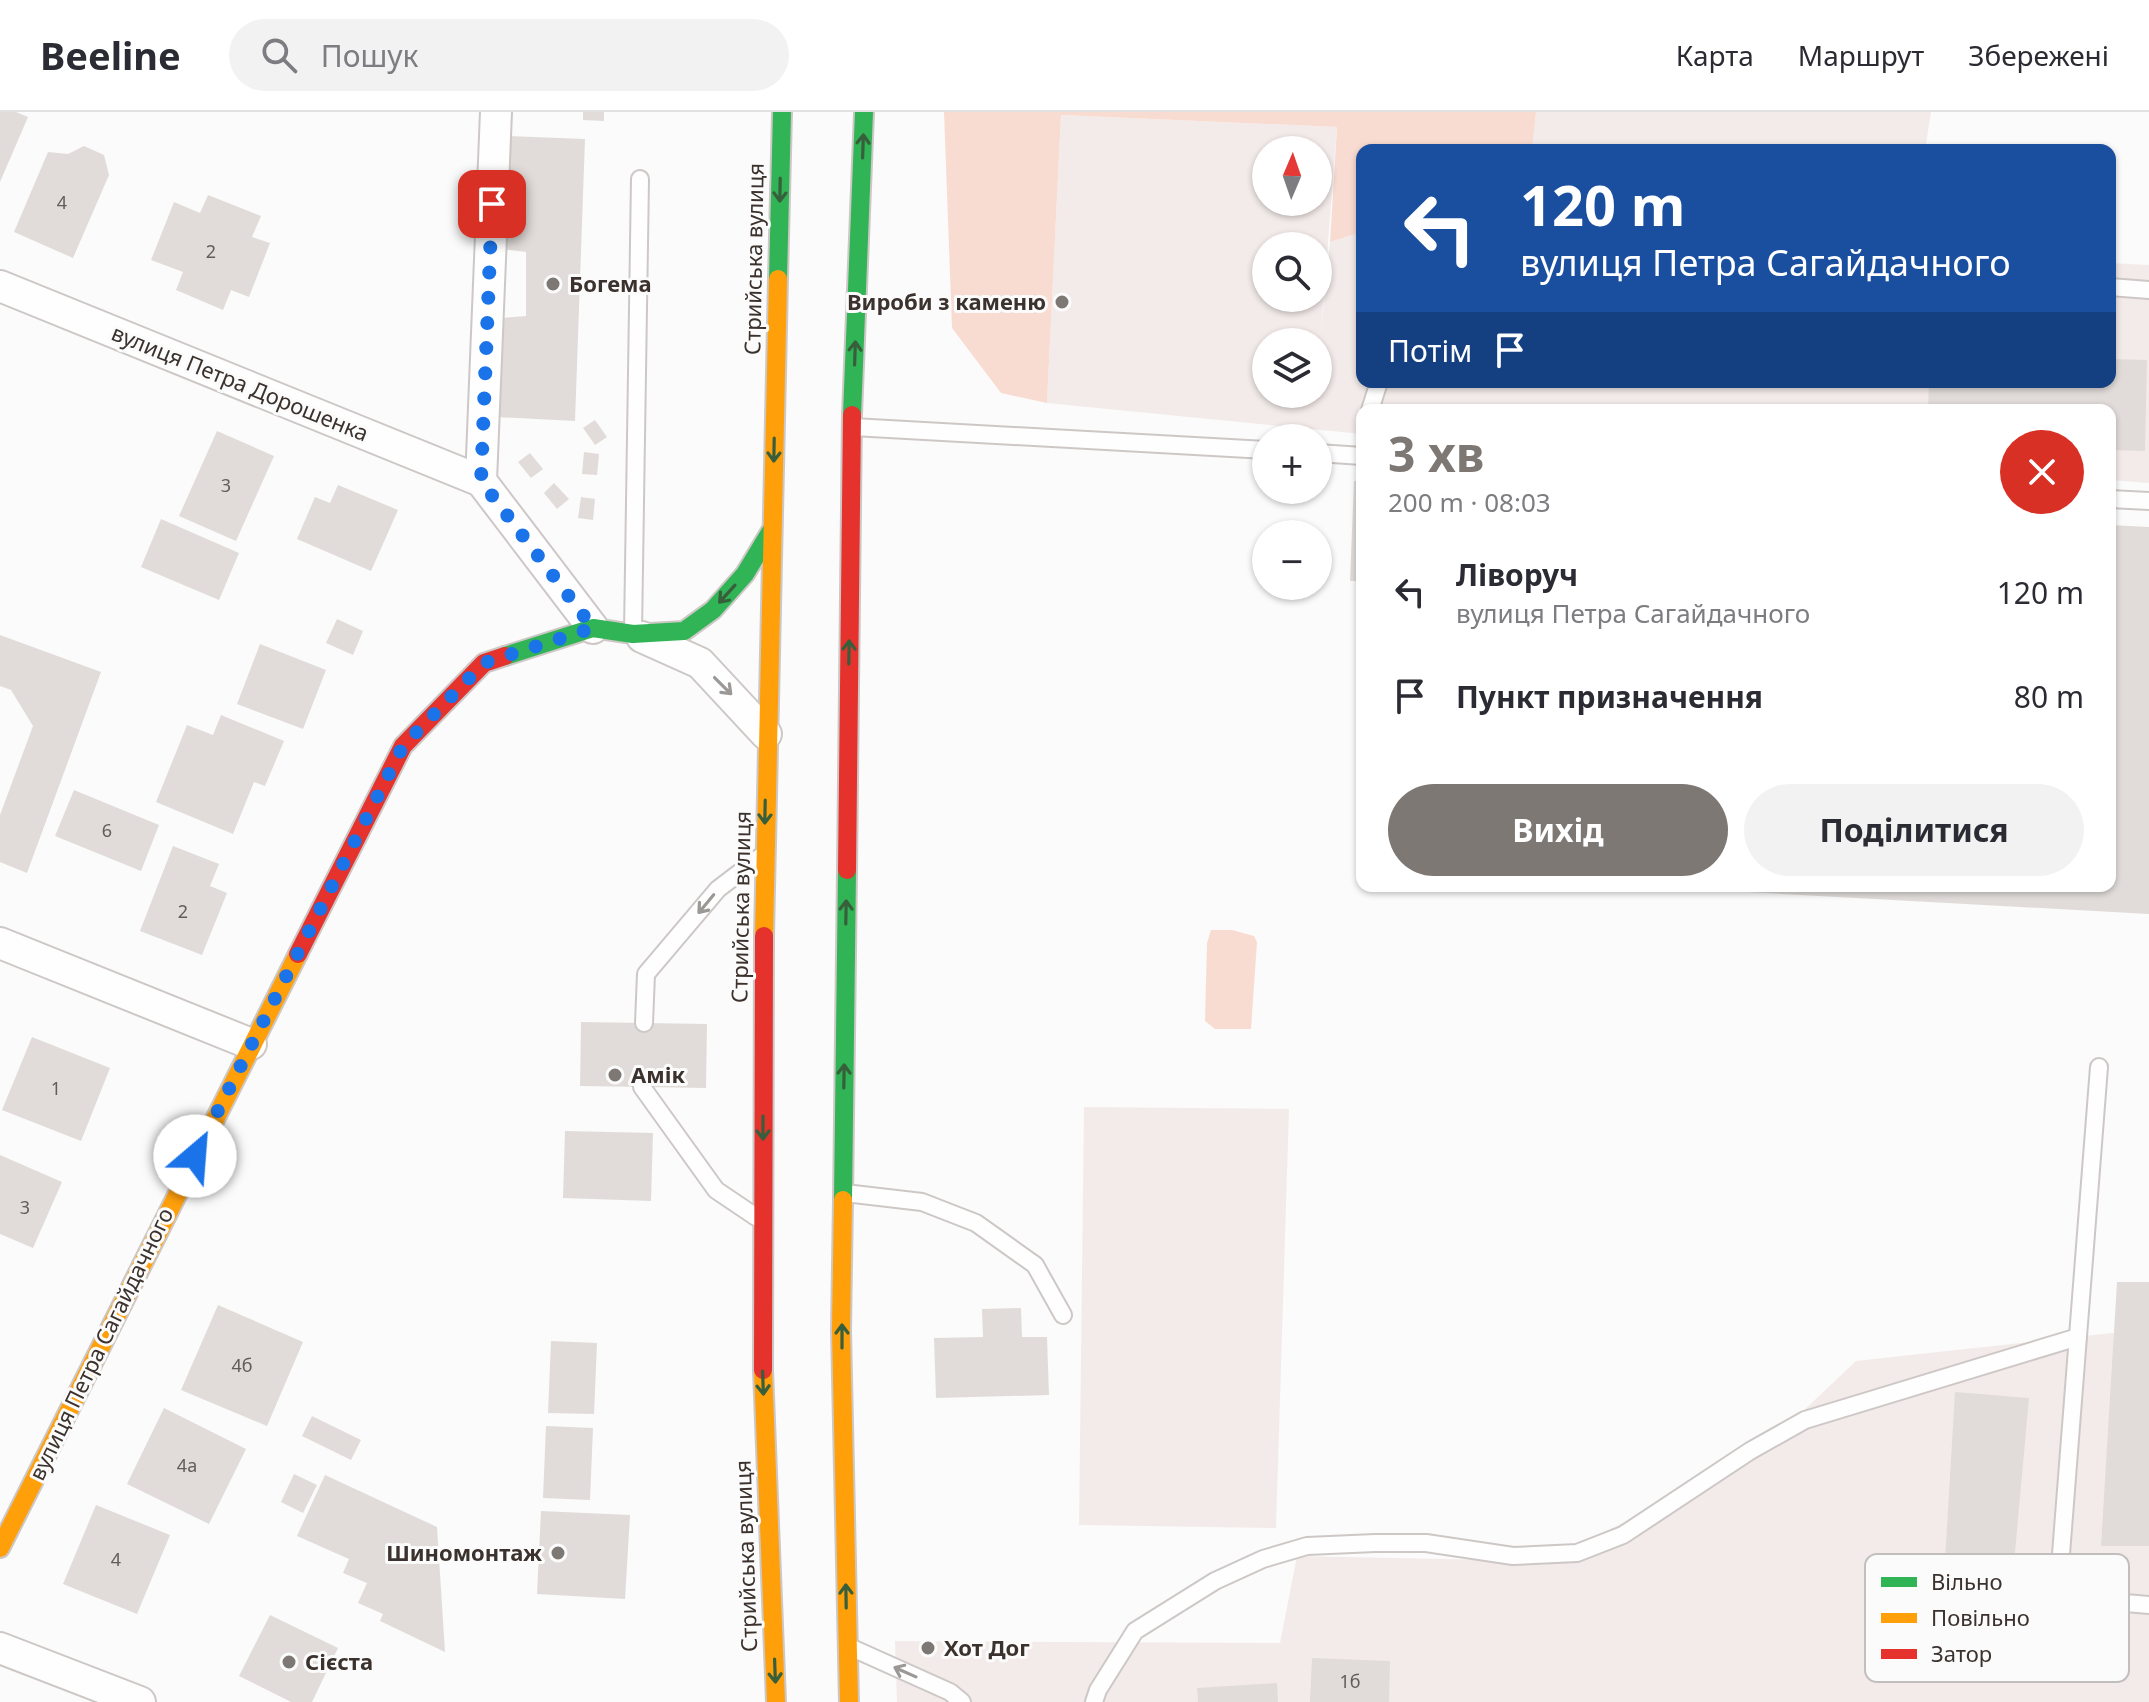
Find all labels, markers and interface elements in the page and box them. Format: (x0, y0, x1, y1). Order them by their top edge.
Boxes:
search box (229, 19, 789, 91)
text: Beeline (40, 29, 181, 81)
icon: search (257, 33, 301, 77)
text: Пошук (321, 35, 419, 76)
text: Карта (1676, 36, 1754, 74)
text: Маршрут (1798, 36, 1924, 74)
text: Збережені (1968, 36, 2109, 74)
one-way arrow (855, 133, 870, 160)
north arrow (1252, 136, 1332, 216)
map controls (1252, 136, 1332, 600)
street label: Стрийська вулиця (736, 163, 770, 355)
text: 120 m (1520, 166, 1685, 242)
pin (458, 170, 526, 238)
one-way arrow (772, 176, 788, 203)
icon: left (1388, 176, 1492, 280)
icon: arrive (470, 182, 514, 226)
house number: 4 (57, 190, 67, 214)
button: search (1252, 232, 1332, 312)
text: вулиця Петра Сагайдачного (1520, 238, 2011, 287)
house number: 2 (206, 239, 216, 263)
place label: Богема (569, 268, 652, 298)
marker: Богема (544, 275, 562, 293)
place label: Вироби з каменю (847, 286, 1046, 316)
marker: Вироби з каменю (1053, 293, 1071, 311)
street label: вулиця Петра Дорошенка (107, 317, 373, 447)
button: layers (1252, 328, 1332, 408)
icon: arrive (1488, 328, 1532, 372)
text: Потім (1388, 330, 1472, 371)
one-way arrow (847, 340, 862, 367)
text: 3 хв (1388, 421, 1484, 486)
button: + (1252, 424, 1332, 504)
button: close (2000, 430, 2084, 514)
one-way arrow (766, 436, 781, 463)
house number: 3 (221, 473, 231, 497)
text: 200 m · 08:03 (1388, 484, 1551, 520)
button: − (1252, 520, 1332, 600)
text: Ліворуч (1456, 554, 1578, 595)
icon: left (1388, 570, 1432, 614)
text: 120 m (1997, 572, 2084, 613)
one-way arrow (718, 584, 736, 604)
text: вулиця Петра Сагайдачного (1456, 595, 1810, 631)
one-way arrow (841, 639, 857, 666)
icon: arrive (1388, 674, 1432, 718)
one-way arrow (713, 676, 732, 695)
text: Пункт призначення (1456, 676, 1763, 717)
text: 80 m (2014, 676, 2084, 717)
button: Вихід (1388, 784, 1728, 876)
button: Поділитися (1744, 784, 2084, 876)
one-way arrow (758, 798, 773, 825)
street label: Стрийська вулиця (723, 811, 757, 1003)
house number: 6 (102, 818, 112, 842)
one-way arrow (697, 893, 715, 913)
house number: 2 (178, 899, 188, 923)
one-way arrow (838, 899, 854, 926)
place label: Амік (631, 1059, 685, 1089)
one-way arrow (837, 1063, 852, 1090)
marker: Амік (606, 1066, 624, 1084)
house number: 1 (51, 1076, 61, 1100)
position arrow (153, 1114, 237, 1198)
one-way arrow (755, 1114, 770, 1141)
house number: 3 (20, 1195, 30, 1219)
street label: вулиця Петра Сагайдачного (21, 1202, 179, 1485)
one-way arrow (834, 1323, 849, 1350)
house number: 4б (231, 1353, 253, 1377)
one-way arrow (756, 1369, 771, 1396)
house number: 4а (177, 1453, 197, 1477)
street label: Стрийська вулиця (727, 1460, 763, 1653)
place label: Шиномонтаж (386, 1537, 542, 1567)
marker: Шиномонтаж (549, 1544, 567, 1562)
house number: 4 (111, 1547, 121, 1571)
legend (1865, 1554, 2129, 1682)
text: Вільно (1931, 1566, 2002, 1596)
one-way arrow (838, 1583, 854, 1610)
text: Повільно (1931, 1602, 2030, 1632)
place label: Хот Дог (944, 1632, 1030, 1662)
text: Затор (1931, 1638, 1992, 1668)
marker: Хот Дог (919, 1639, 937, 1657)
place label: Сієста (305, 1646, 373, 1676)
marker: Сієста (280, 1653, 298, 1671)
one-way arrow (767, 1657, 782, 1684)
one-way arrow (894, 1664, 918, 1679)
house number: 1б (1339, 1669, 1361, 1693)

